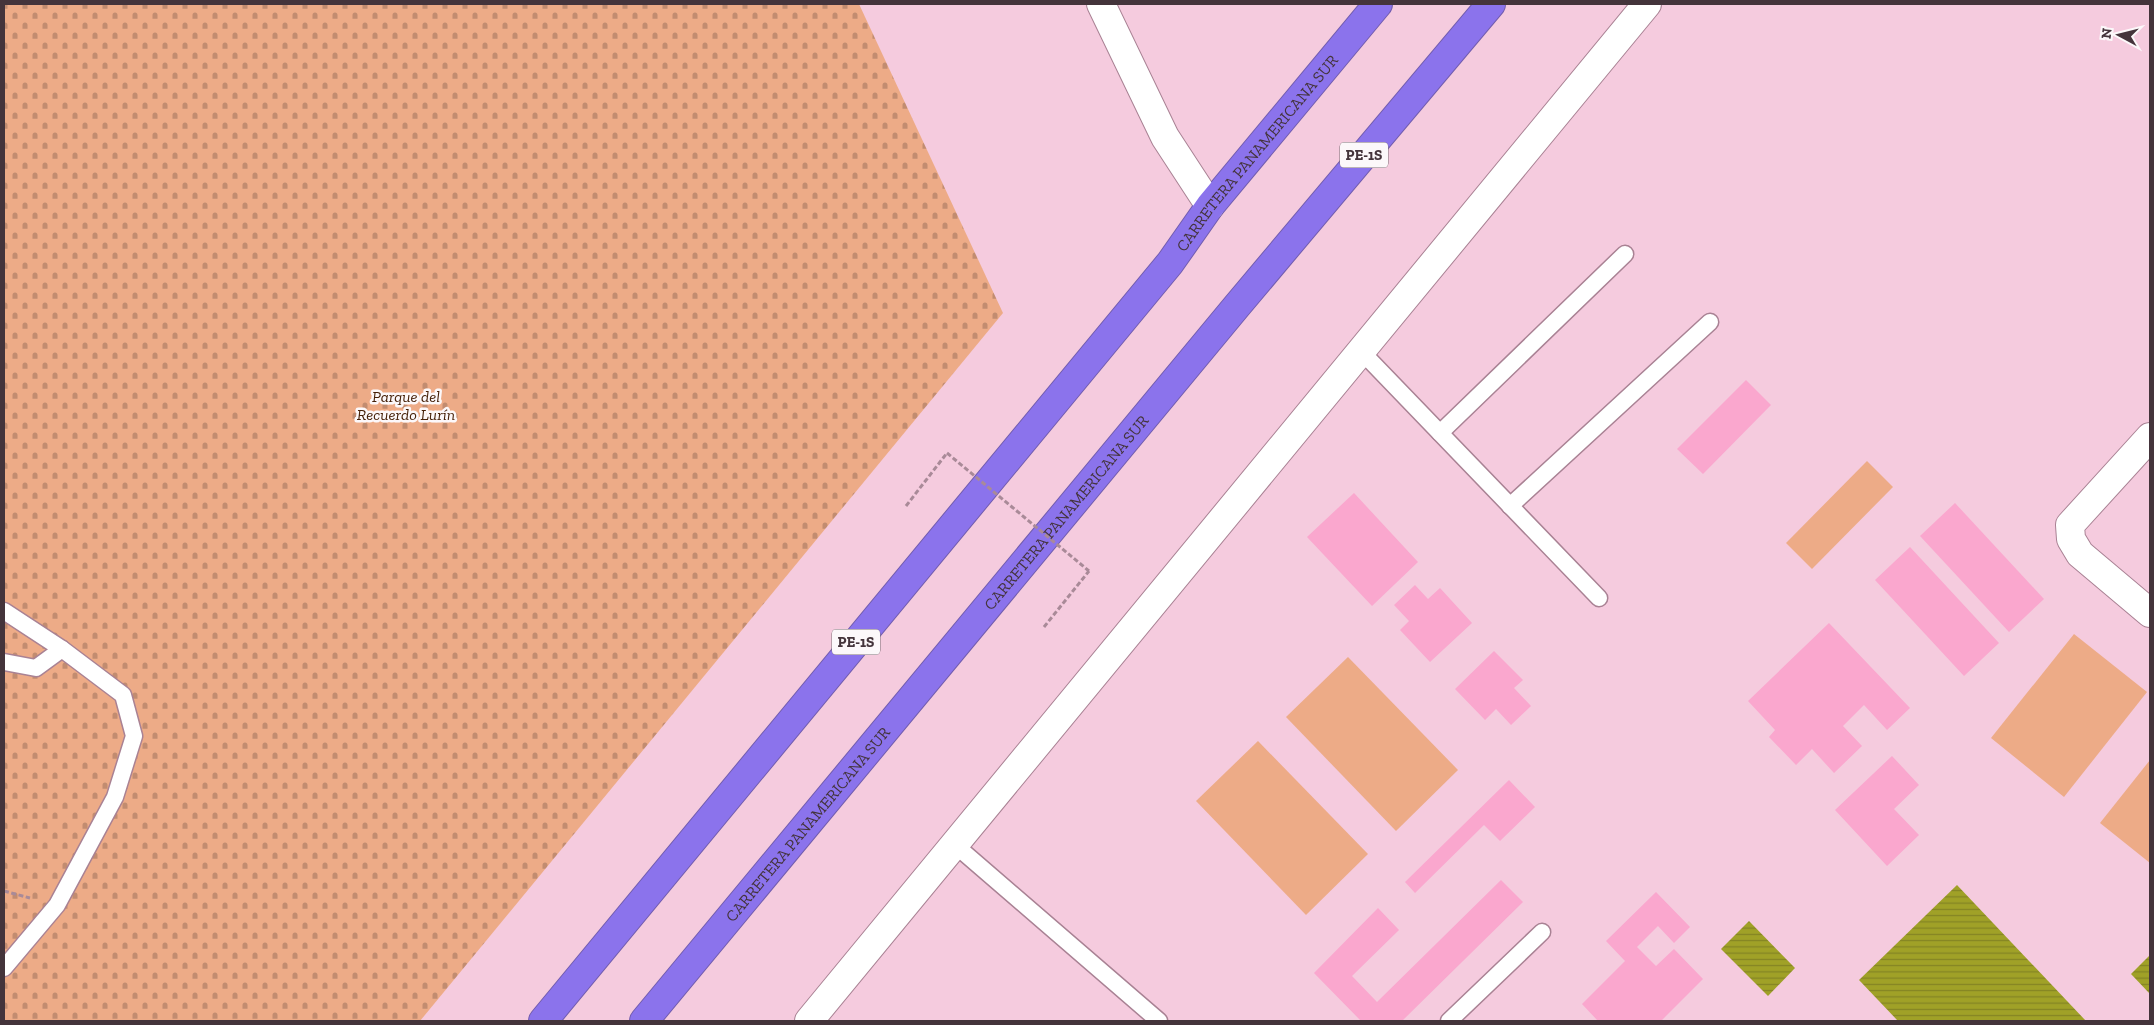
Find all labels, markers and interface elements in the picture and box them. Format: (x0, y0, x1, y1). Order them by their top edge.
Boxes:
north arrow (2094, 10, 2144, 60)
text: N (2098, 27, 2116, 40)
street label: CARRETERA PANAMERICANA SUR (1172, 51, 1342, 255)
road number: PE-1S (1340, 142, 1388, 168)
park label: Parque del Recuerdo Lurín (357, 387, 455, 424)
street label: CARRETERA PANAMERICANA SUR (980, 411, 1153, 614)
road number: PE-1S (832, 630, 880, 654)
street label: CARRETERA PANAMERICANA SUR (722, 723, 894, 925)

